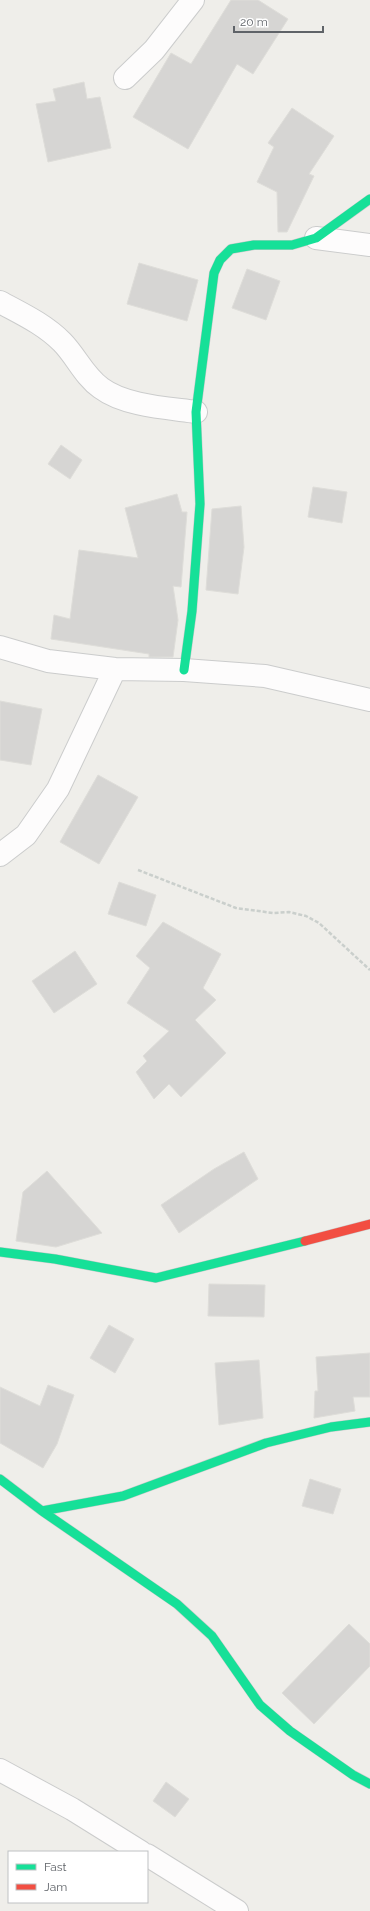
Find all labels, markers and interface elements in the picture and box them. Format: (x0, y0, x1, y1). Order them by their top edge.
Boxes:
scale bar (234, 8, 323, 34)
text: 20 m (240, 15, 268, 29)
legend (8, 1851, 148, 1903)
text: Fast (44, 1860, 67, 1874)
text: Jam (44, 1880, 67, 1894)

